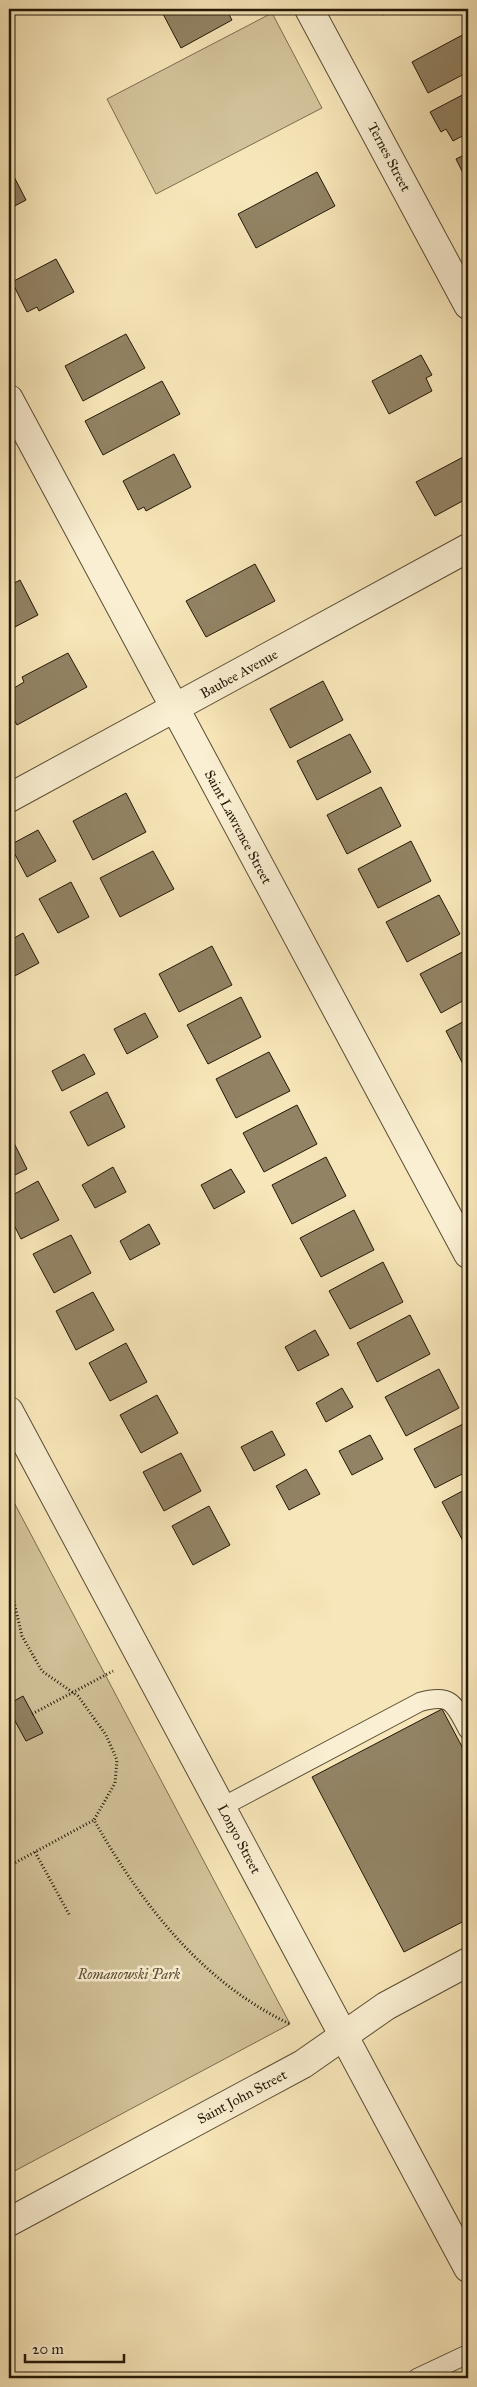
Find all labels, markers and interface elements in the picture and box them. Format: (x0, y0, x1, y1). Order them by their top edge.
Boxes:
street label: Ternes Street (364, 120, 414, 195)
street label: Baubee Avenue (197, 646, 281, 702)
street label: Saint Lawrence Street (201, 767, 275, 887)
street label: Lonyo Street (214, 1801, 264, 1877)
park label: Romanowski Park (77, 1966, 181, 1983)
street label: Saint John Street (194, 2066, 290, 2129)
scale bar (25, 2332, 124, 2364)
text: 20 m (32, 2340, 64, 2358)

